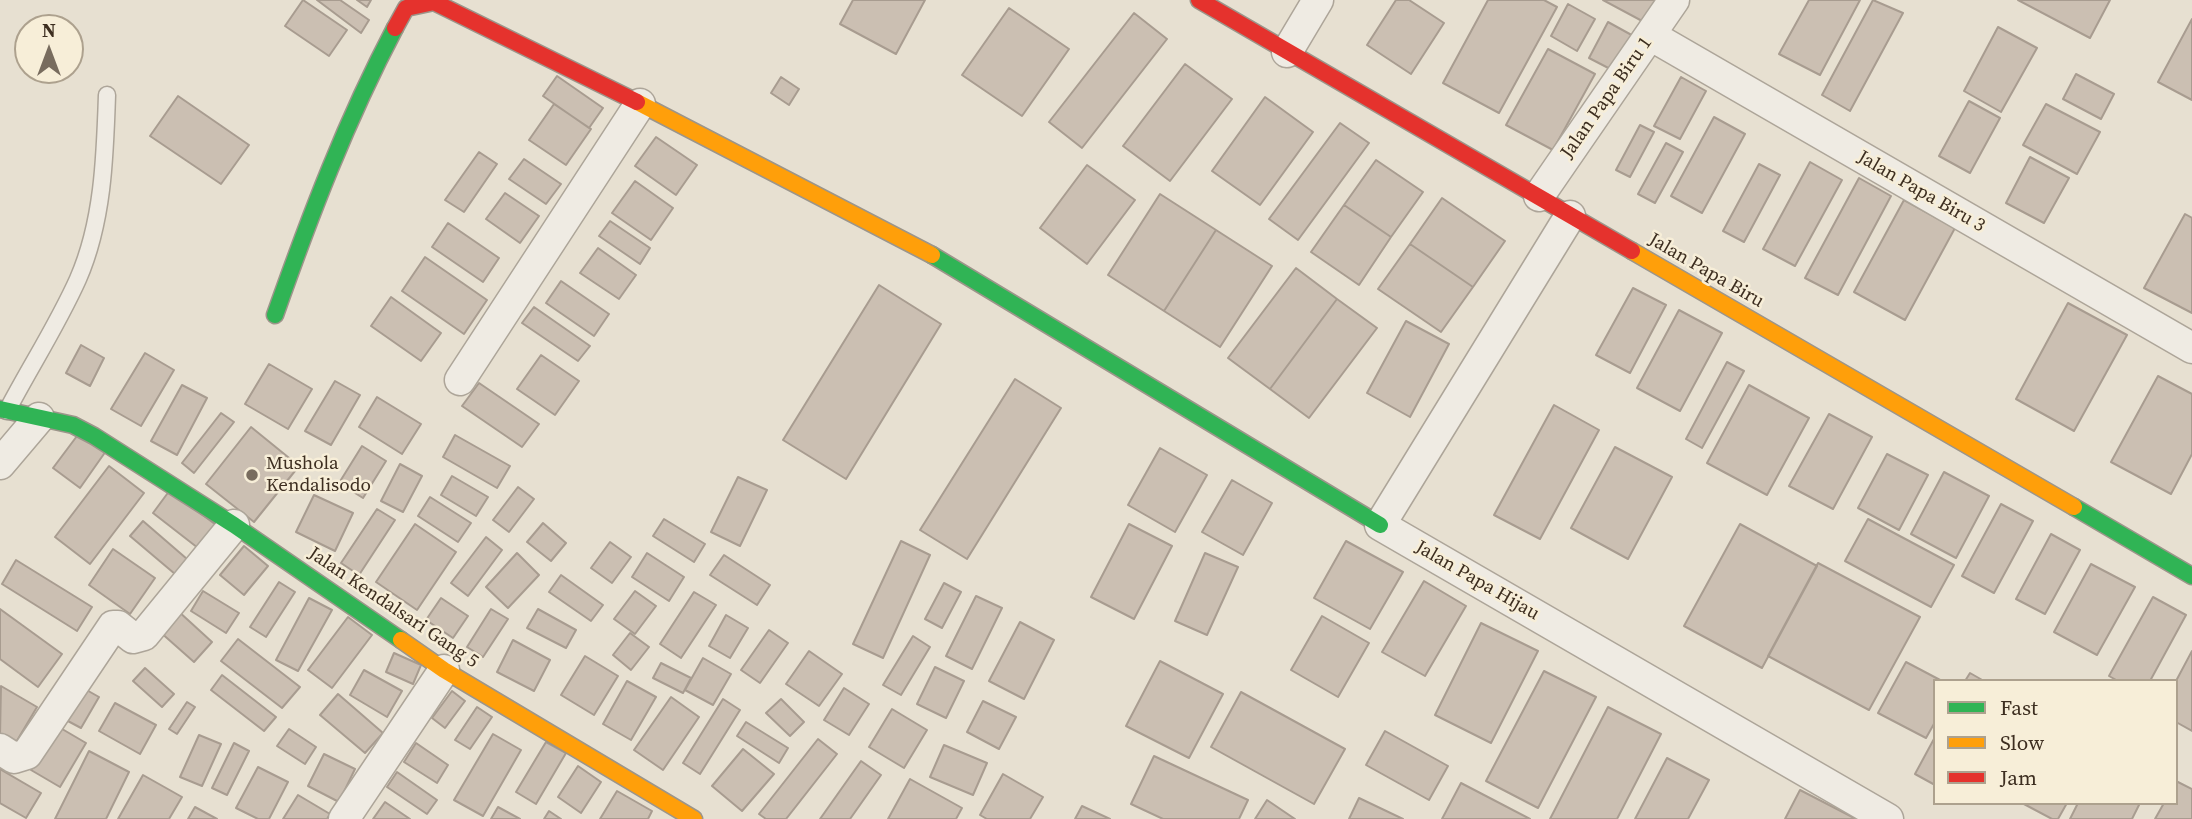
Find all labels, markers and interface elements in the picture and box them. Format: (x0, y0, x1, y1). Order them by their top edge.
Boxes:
north arrow (14, 14, 84, 84)
text: N (42, 17, 56, 43)
street label: Jalan Papa Biru 1 (1556, 33, 1658, 163)
street label: Jalan Papa Biru 3 (1853, 146, 1989, 238)
street label: Jalan Papa Biru (1644, 229, 1768, 313)
place label: Mushola Kendalisodo (266, 453, 371, 497)
marker: Mushola Kendalisodo (244, 467, 260, 483)
street label: Jalan Papa Hijau (1411, 536, 1543, 626)
street label: Jalan Kendalsari Gang 5 (304, 543, 482, 673)
legend (1933, 679, 2178, 805)
text: Fast (2000, 693, 2038, 722)
text: Slow (2000, 728, 2044, 757)
text: Jam (2000, 763, 2037, 792)

